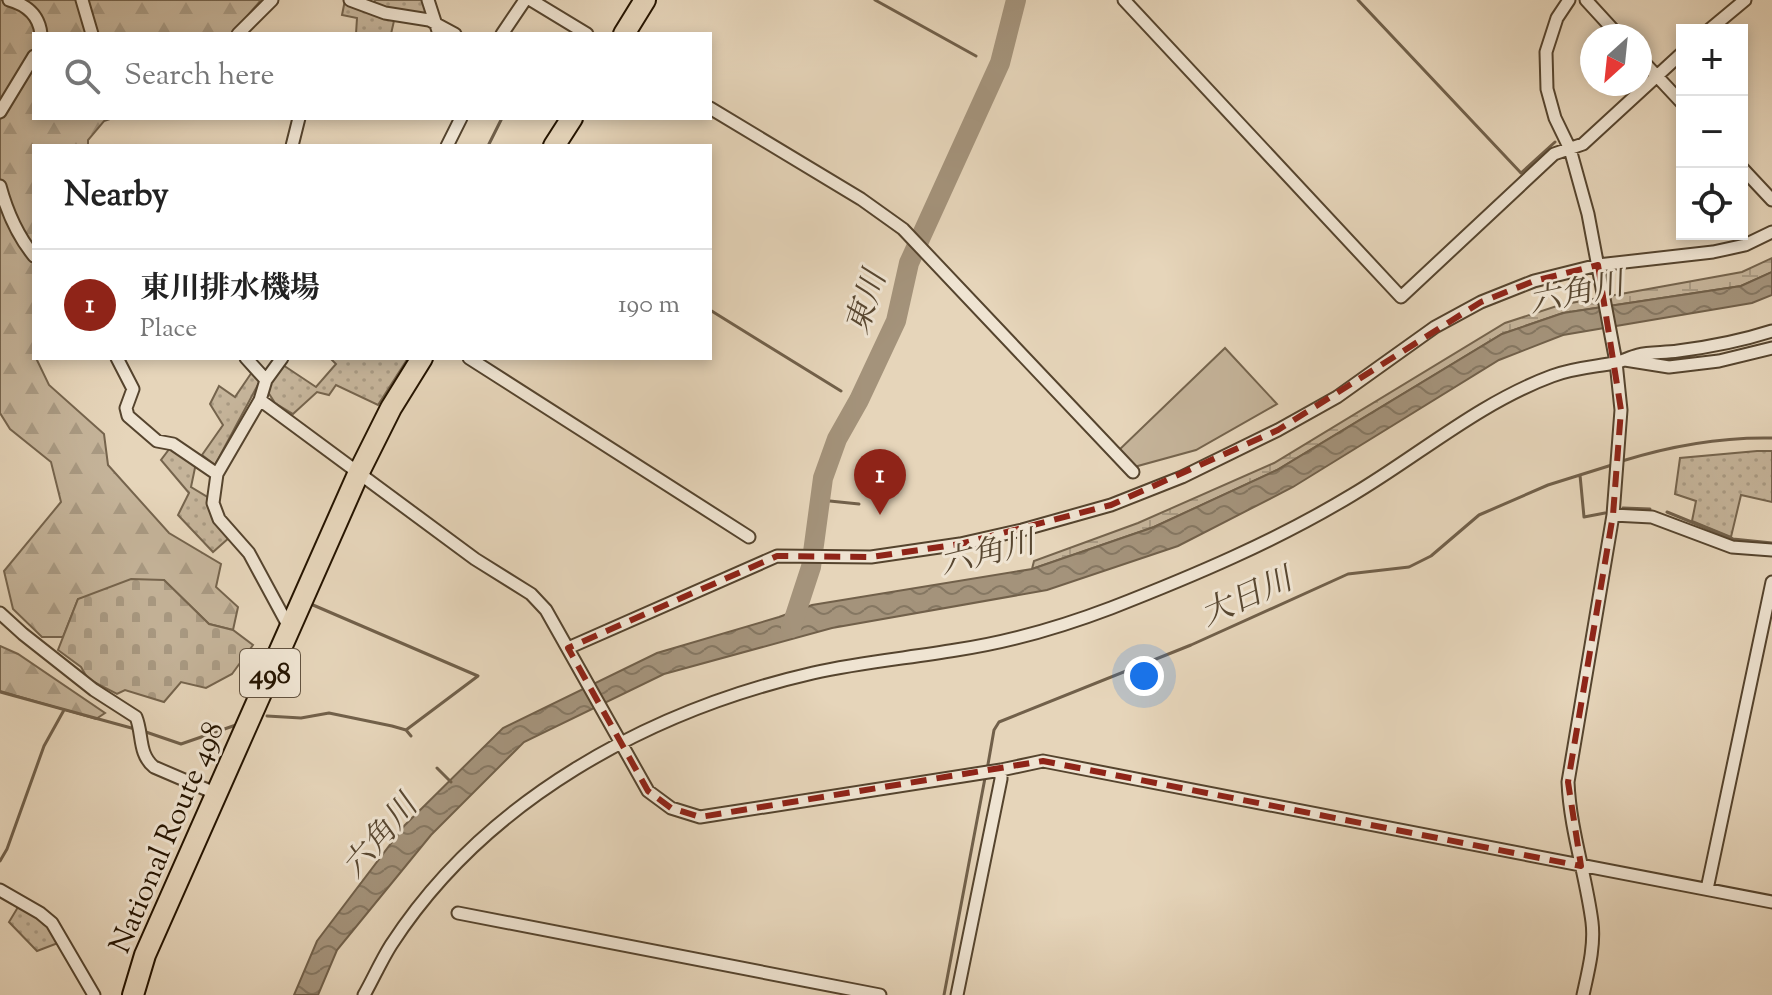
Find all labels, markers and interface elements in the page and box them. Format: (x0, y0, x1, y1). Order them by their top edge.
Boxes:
north arrow (1580, 24, 1652, 96)
map controls (1676, 24, 1748, 240)
button: + (1676, 24, 1748, 96)
search box (32, 32, 712, 120)
icon: search (60, 54, 104, 98)
text: Search here (124, 55, 274, 98)
button: − (1676, 96, 1748, 168)
button: locate (1676, 168, 1748, 240)
text: Nearby (64, 172, 169, 221)
water label: 六角川 (1525, 262, 1631, 327)
water label: 東川 (836, 263, 901, 340)
text: 東川排水機場 (140, 268, 320, 311)
text: 1 (86, 287, 94, 324)
text: 190 m (618, 287, 680, 324)
text: Place (140, 311, 197, 348)
pin: 1 (854, 449, 906, 515)
water label: 六角川 (936, 520, 1043, 589)
water label: 大日川 (1194, 557, 1303, 639)
road number: 498 (240, 649, 300, 697)
your location (1124, 656, 1164, 696)
street label: National Route 498 (100, 715, 237, 961)
water label: 六角川 (333, 784, 432, 889)

